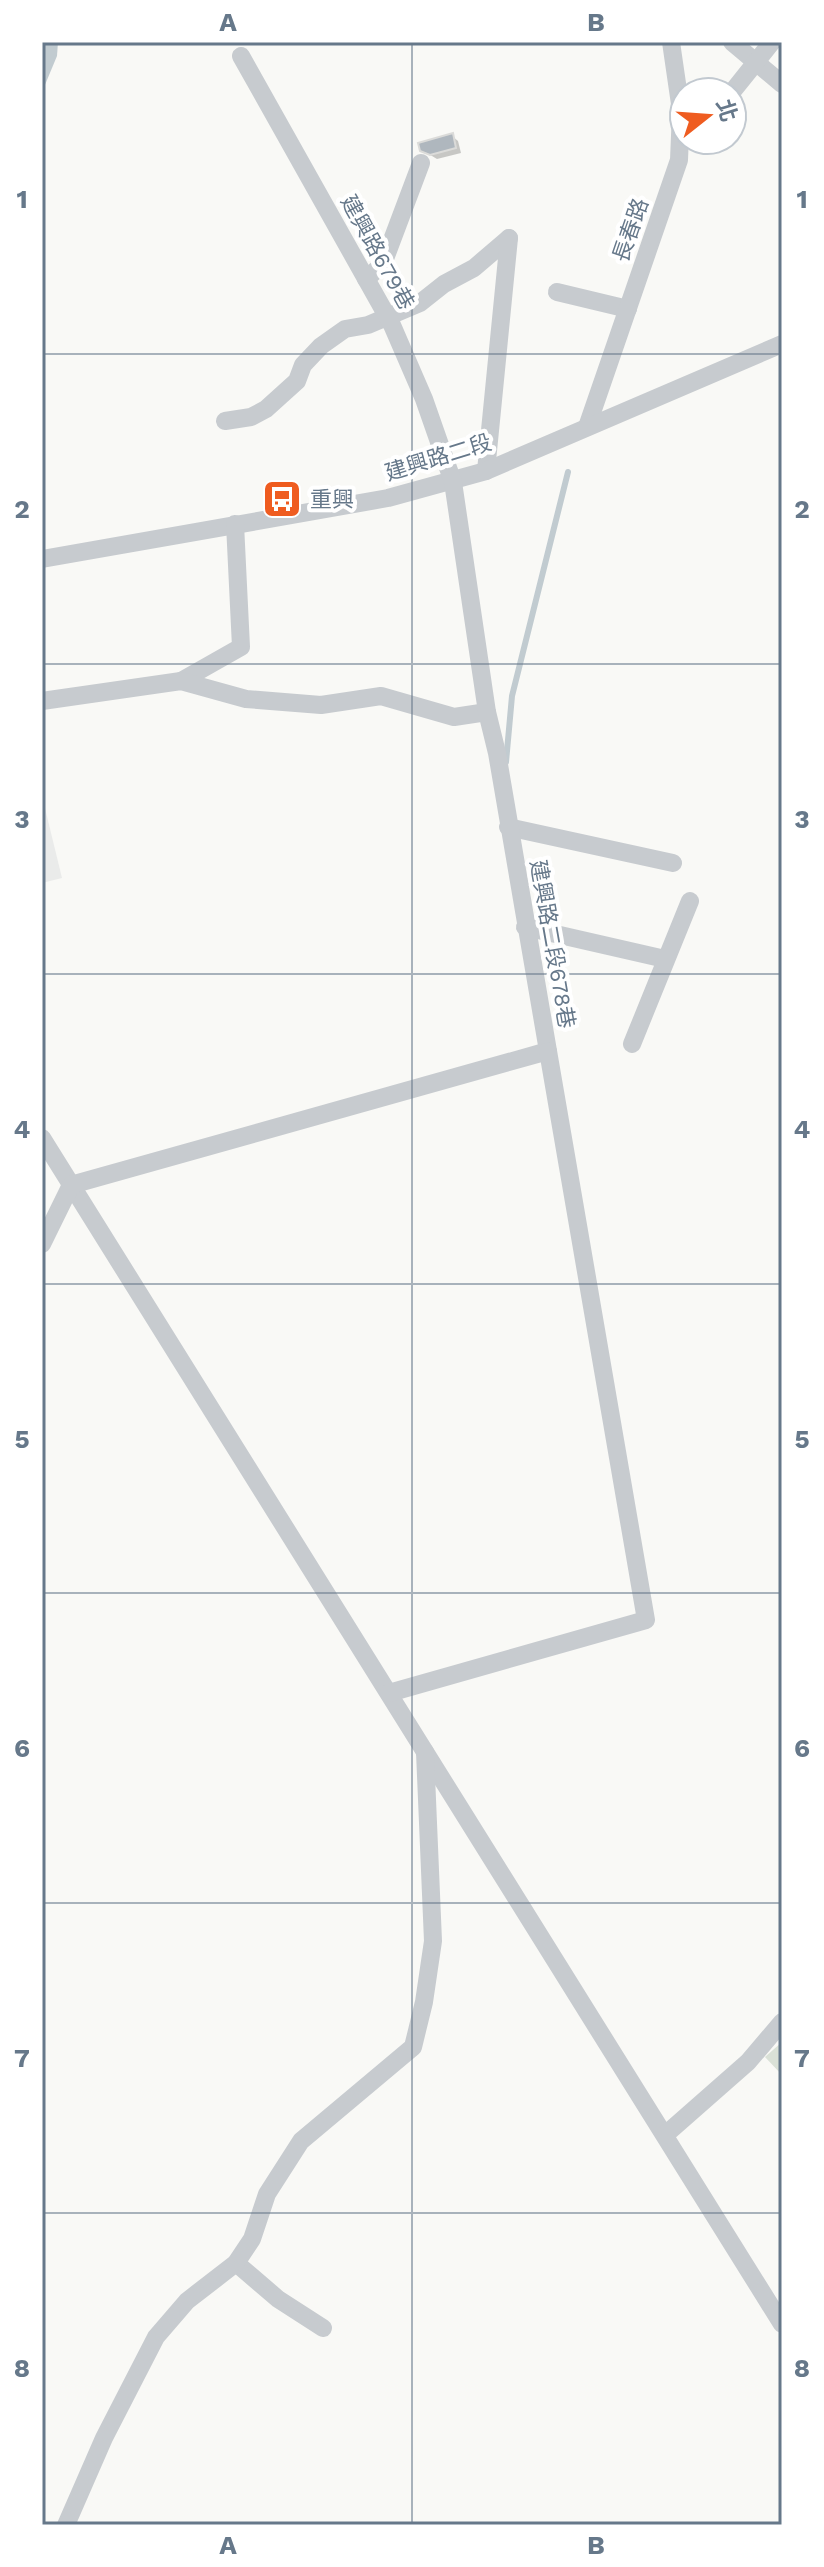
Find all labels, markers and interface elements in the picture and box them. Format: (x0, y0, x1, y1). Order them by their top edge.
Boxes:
text: A (219, 7, 237, 37)
text: B (587, 7, 605, 37)
north arrow (668, 76, 748, 156)
text: 北 (711, 96, 742, 124)
text: 1 (16, 184, 28, 214)
text: 1 (796, 184, 808, 214)
street label: 建興路679巷 (336, 191, 419, 314)
street label: 長春路 (608, 195, 653, 265)
street label: 建興路二段 (382, 429, 494, 486)
bus stop icon: 重興 (261, 478, 303, 520)
place label: 重興 (310, 487, 354, 512)
text: 2 (14, 494, 30, 524)
text: 2 (794, 494, 810, 524)
text: 3 (14, 804, 30, 834)
text: 3 (794, 804, 810, 834)
street label: 建興路二段678巷 (525, 858, 580, 1030)
text: 4 (14, 1114, 31, 1144)
text: 4 (794, 1114, 811, 1144)
text: 5 (14, 1424, 30, 1454)
text: 5 (794, 1424, 810, 1454)
text: 6 (14, 1733, 30, 1763)
text: 6 (794, 1733, 810, 1763)
text: 7 (14, 2043, 30, 2073)
text: 7 (794, 2043, 810, 2073)
text: 8 (14, 2353, 30, 2383)
text: 8 (794, 2353, 810, 2383)
text: A (219, 2530, 237, 2560)
text: B (587, 2530, 605, 2560)

